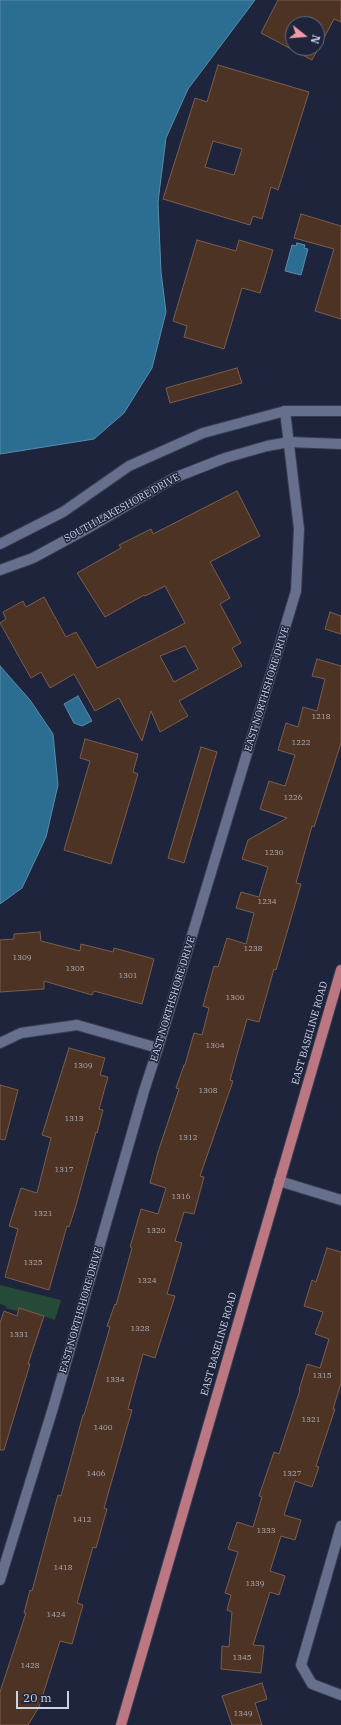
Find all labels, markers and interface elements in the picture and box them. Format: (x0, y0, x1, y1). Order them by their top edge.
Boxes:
north arrow (285, 16, 325, 56)
text: N (308, 33, 323, 45)
street label: SOUTH LAKESHORE DRIVE (62, 471, 182, 545)
street label: EAST NORTHSHORE DRIVE (242, 625, 292, 753)
house number: 1218 (311, 712, 331, 722)
house number: 1222 (291, 738, 311, 748)
house number: 1226 (283, 793, 303, 803)
house number: 1230 (264, 848, 284, 858)
house number: 1234 (257, 897, 277, 907)
street label: EAST NORTHSHORE DRIVE (148, 935, 198, 1063)
house number: 1238 (243, 944, 263, 954)
house number: 1309 (12, 953, 32, 963)
house number: 1305 (65, 964, 85, 974)
house number: 1301 (118, 971, 138, 981)
street label: EAST BASELINE ROAD (290, 980, 330, 1086)
house number: 1300 (225, 993, 245, 1003)
house number: 1304 (205, 1041, 225, 1051)
house number: 1309 (73, 1061, 93, 1071)
house number: 1308 (198, 1086, 218, 1096)
house number: 1313 (64, 1114, 84, 1124)
house number: 1312 (178, 1133, 198, 1143)
house number: 1317 (54, 1165, 74, 1175)
house number: 1316 (171, 1192, 191, 1202)
house number: 1321 (33, 1209, 53, 1219)
house number: 1320 (146, 1226, 166, 1236)
street label: EAST NORTHSHORE DRIVE (57, 1246, 105, 1374)
house number: 1325 (23, 1258, 43, 1268)
house number: 1324 (137, 1276, 157, 1286)
street label: EAST BASELINE ROAD (199, 1291, 239, 1397)
house number: 1328 (130, 1324, 150, 1334)
house number: 1331 (9, 1330, 29, 1340)
house number: 1315 (312, 1371, 332, 1381)
house number: 1334 (105, 1375, 125, 1385)
house number: 1321 (301, 1415, 321, 1425)
house number: 1400 (93, 1423, 113, 1433)
house number: 1406 (86, 1469, 106, 1479)
house number: 1327 (282, 1469, 302, 1479)
house number: 1412 (72, 1515, 92, 1525)
house number: 1333 (256, 1526, 276, 1536)
house number: 1418 (53, 1563, 73, 1573)
house number: 1339 (245, 1579, 265, 1589)
house number: 1424 (46, 1610, 66, 1620)
house number: 1345 (232, 1653, 252, 1663)
house number: 1428 (20, 1661, 40, 1671)
scale bar (18, 1683, 71, 1709)
text: 20 m (23, 1690, 52, 1705)
house number: 1349 (233, 1709, 253, 1719)

